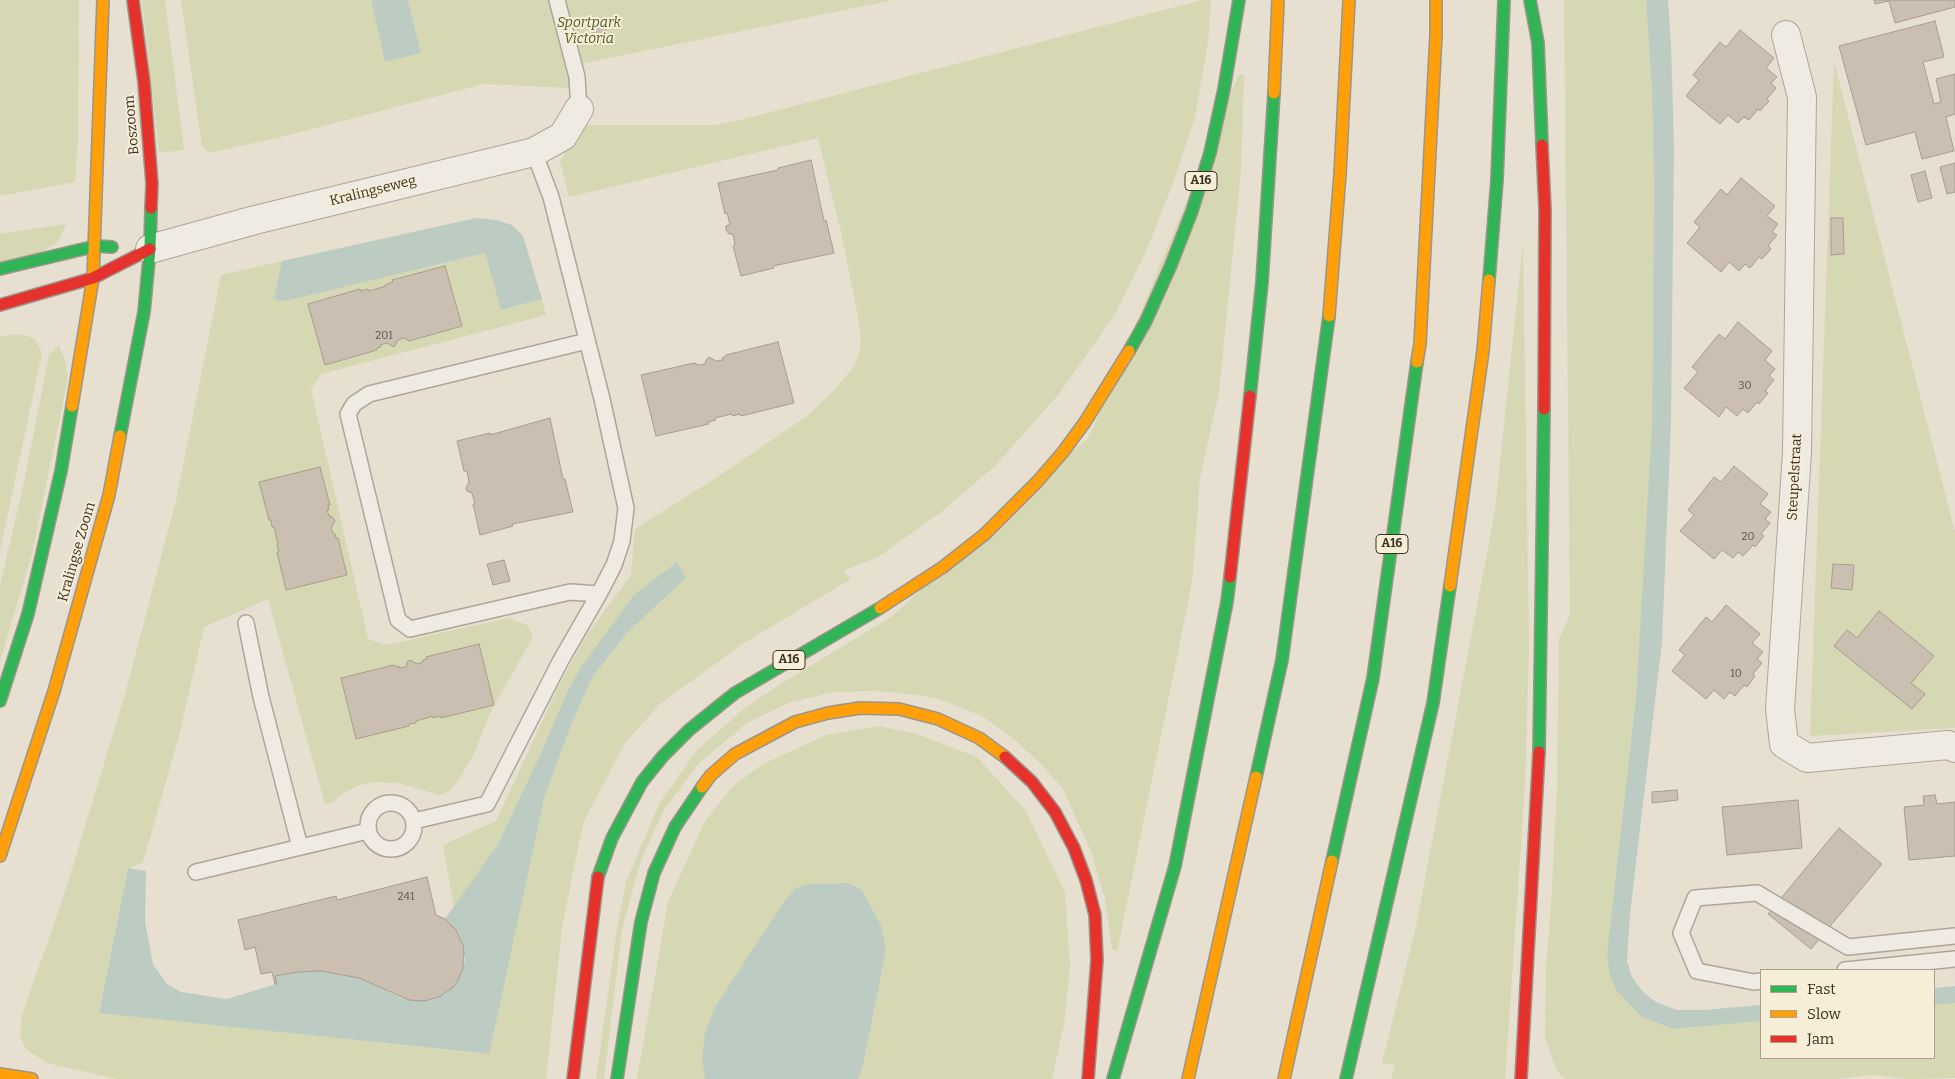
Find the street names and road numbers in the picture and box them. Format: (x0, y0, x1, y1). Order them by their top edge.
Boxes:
street label: Boszoom (121, 94, 143, 156)
street label: Kralingseweg (328, 172, 418, 210)
road number: A16 (1185, 172, 1217, 190)
street label: Steupelstraat (1784, 433, 1806, 521)
street label: Kralingse Zoom (55, 500, 99, 604)
road number: A16 (1376, 534, 1408, 554)
road number: A16 (773, 650, 805, 670)

